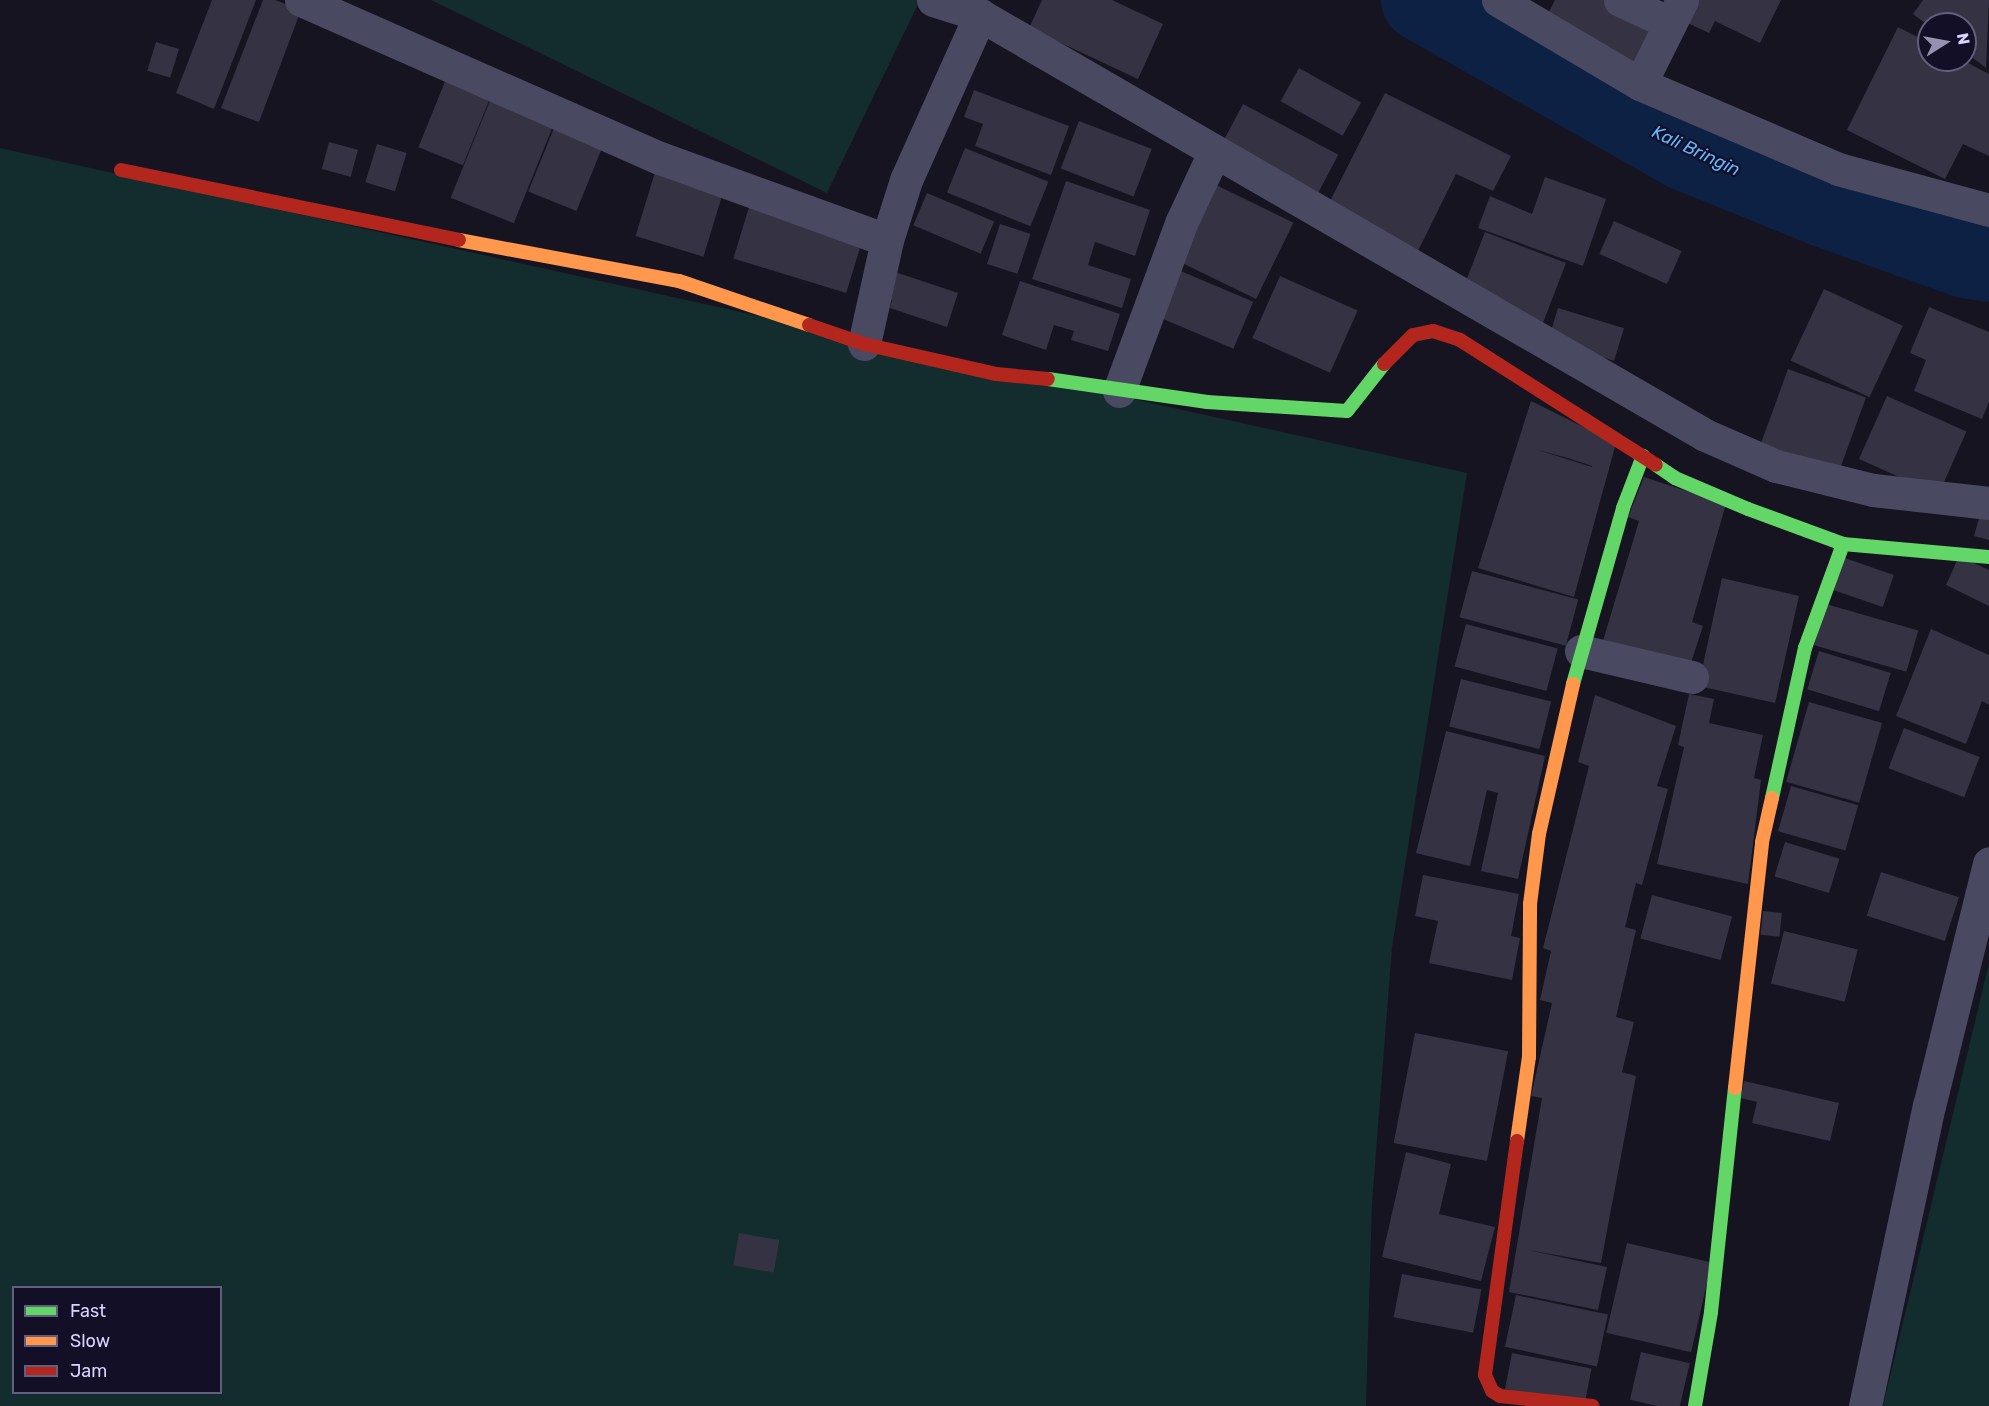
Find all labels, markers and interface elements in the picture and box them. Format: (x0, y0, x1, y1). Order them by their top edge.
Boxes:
north arrow (1917, 12, 1977, 72)
text: N (1953, 31, 1974, 46)
water label: Kali Bringin (1649, 121, 1743, 181)
legend (12, 1286, 222, 1394)
text: Fast (70, 1300, 106, 1322)
text: Slow (70, 1330, 110, 1352)
text: Jam (70, 1360, 107, 1382)

